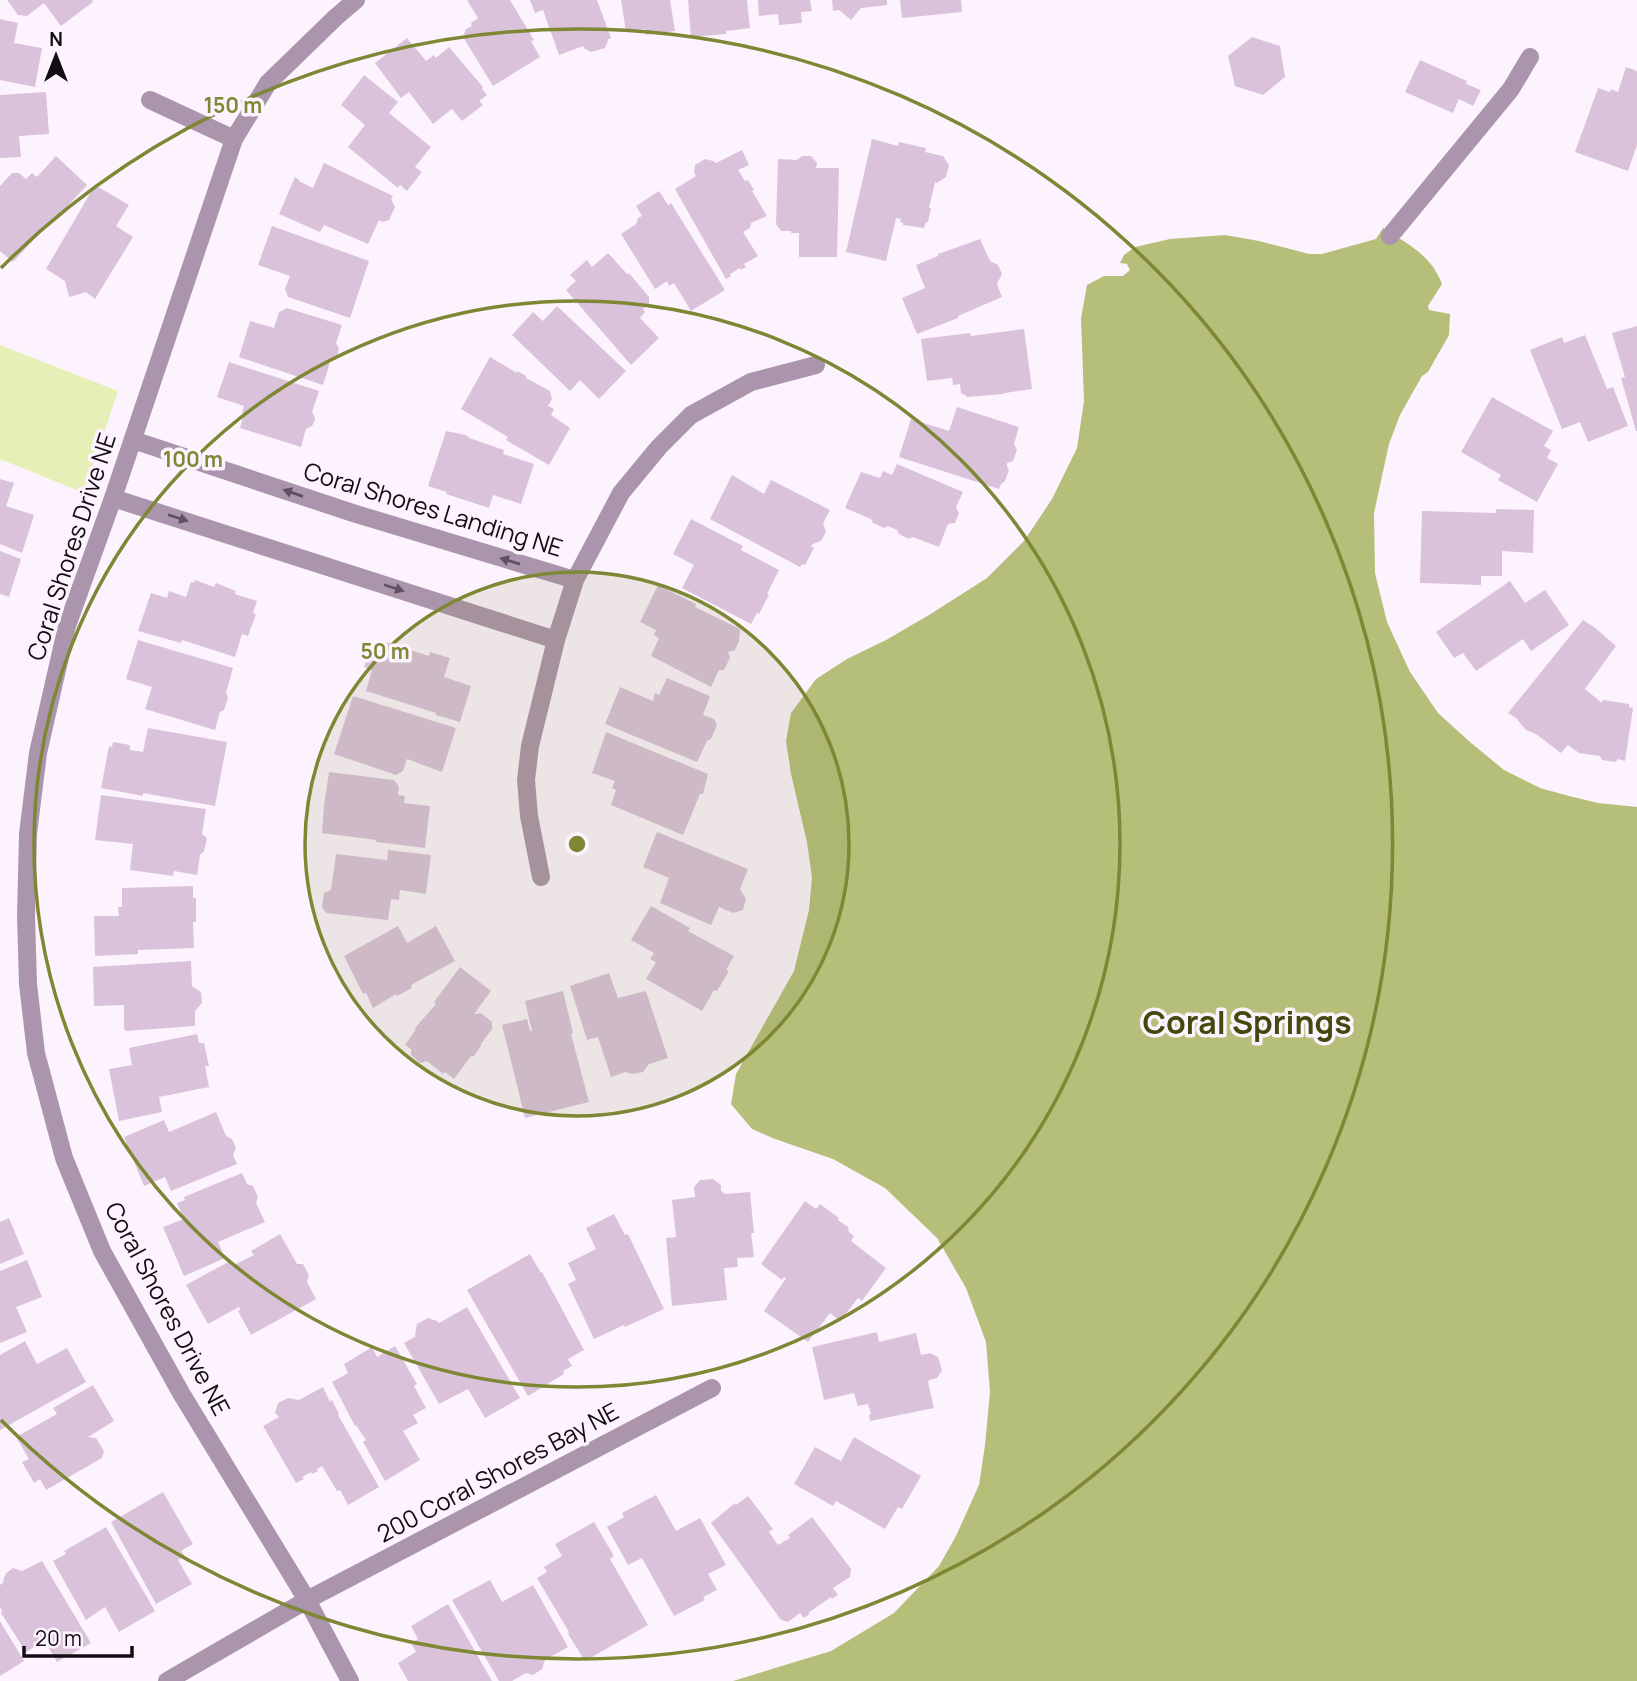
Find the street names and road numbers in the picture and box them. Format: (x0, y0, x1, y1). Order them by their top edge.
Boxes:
street label: Coral Shores Drive NE (18, 429, 123, 665)
street label: Coral Shores Landing NE (300, 453, 567, 564)
street label: Coral Shores Drive NE (98, 1196, 239, 1421)
street label: 200 Coral Shores Bay NE (371, 1394, 624, 1549)

